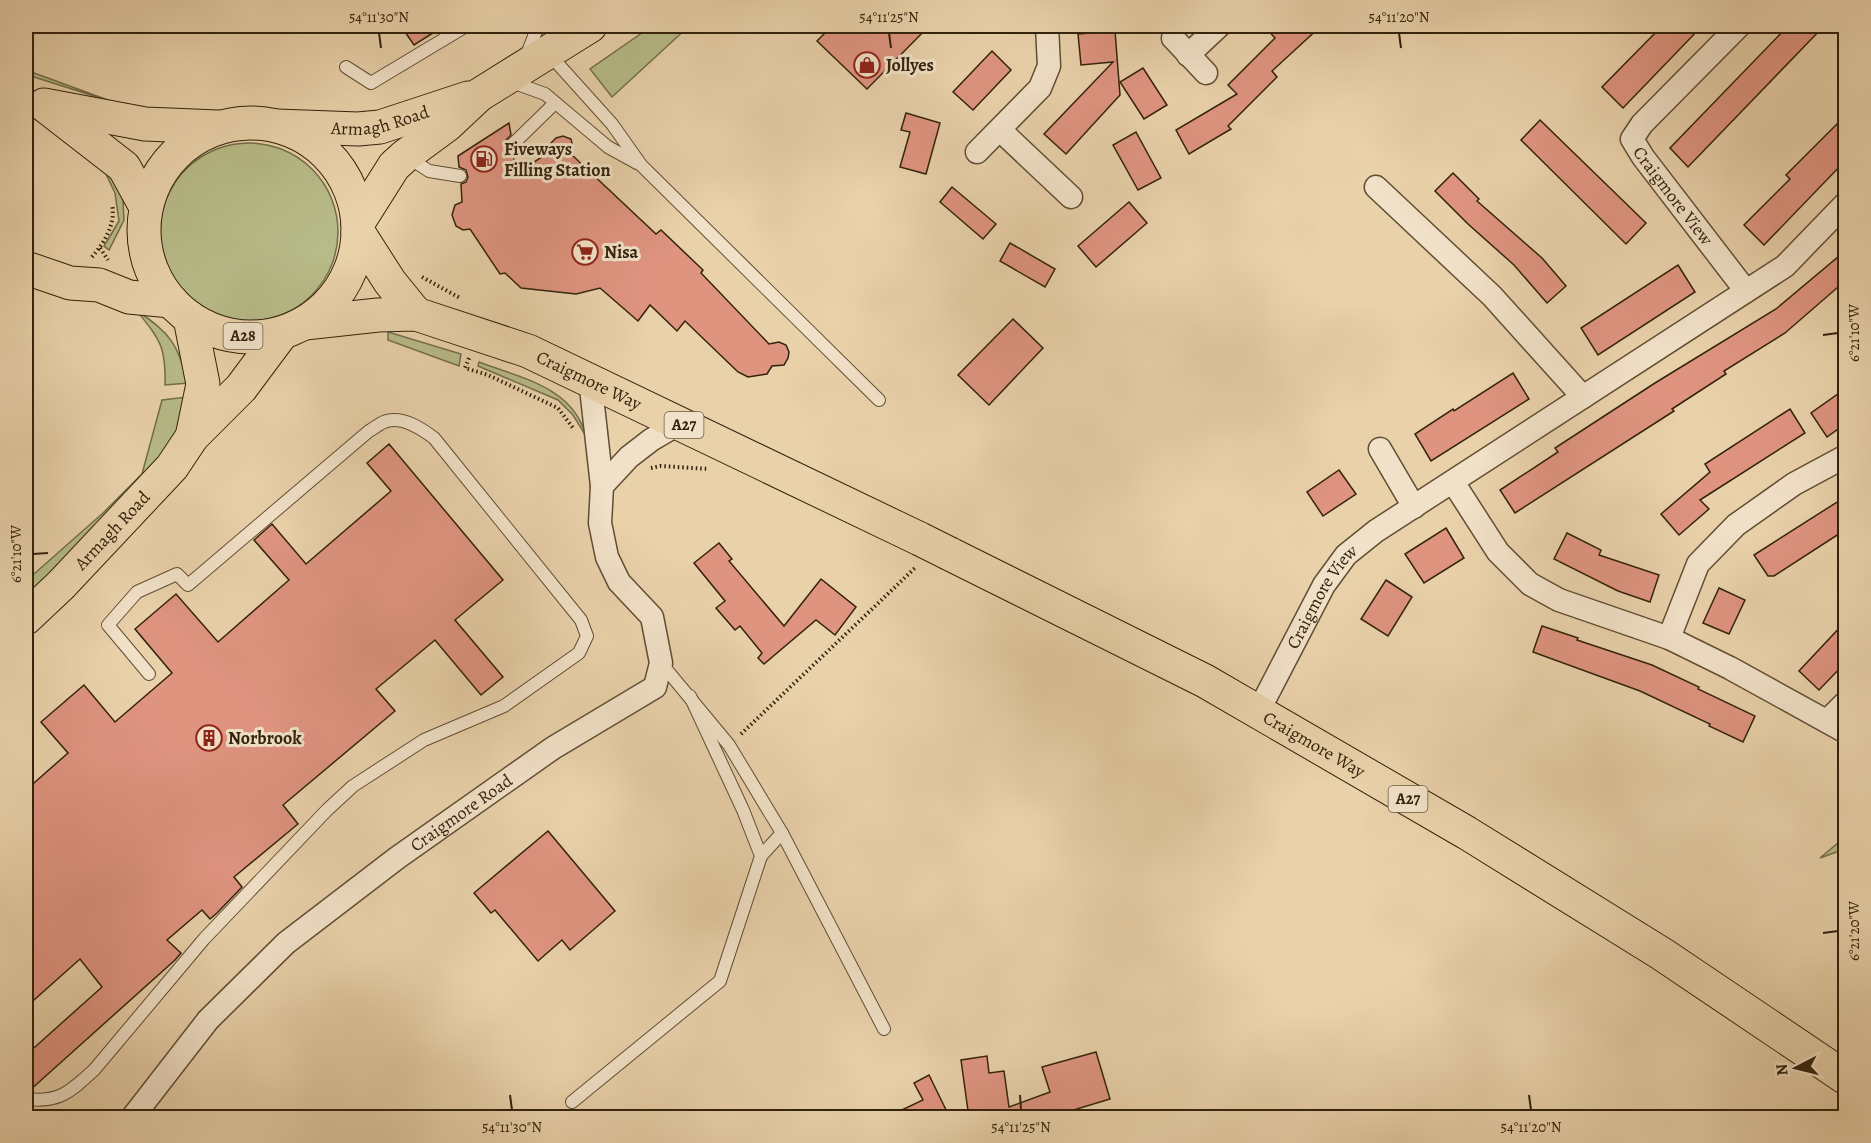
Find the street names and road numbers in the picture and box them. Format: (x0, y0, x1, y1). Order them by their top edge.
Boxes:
street label: Armagh Road (329, 100, 432, 141)
street label: Craigmore View (1627, 142, 1719, 250)
road number: A28 (224, 323, 262, 349)
street label: Craigmore Way (532, 345, 646, 416)
road number: A27 (664, 412, 704, 438)
street label: Armagh Road (69, 486, 156, 576)
street label: Craigmore View (1281, 539, 1362, 653)
street label: Craigmore Way (1259, 705, 1370, 784)
street label: Craigmore Road (405, 768, 517, 857)
road number: A27 (1388, 786, 1428, 812)

